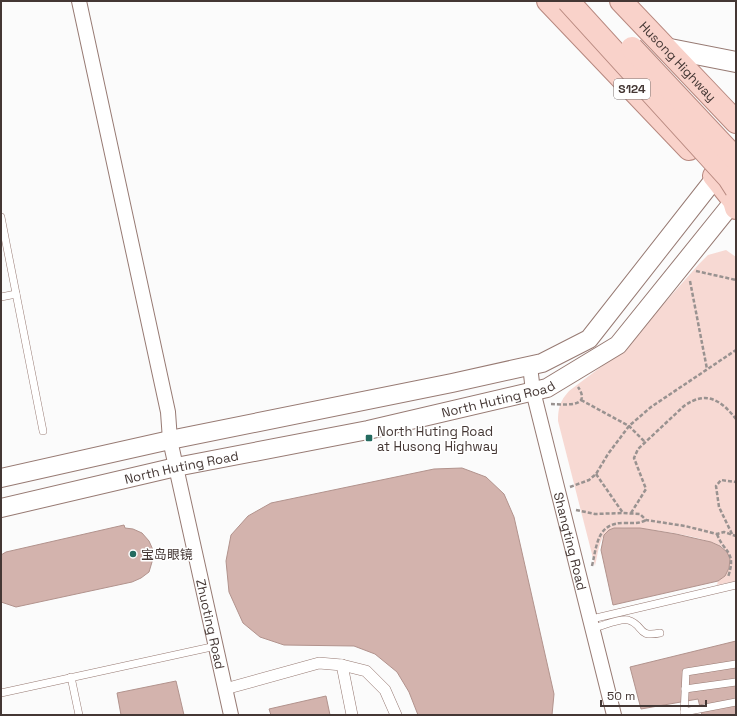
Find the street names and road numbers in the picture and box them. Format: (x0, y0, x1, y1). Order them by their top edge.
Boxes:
street label: Husong Highway (636, 18, 720, 105)
road number: S124 (614, 79, 650, 99)
street label: North Huting Road (440, 377, 558, 421)
street label: North Huting Road (123, 447, 240, 488)
street label: Shangting Road (550, 490, 591, 592)
street label: Zhuoting Road (192, 577, 229, 671)

